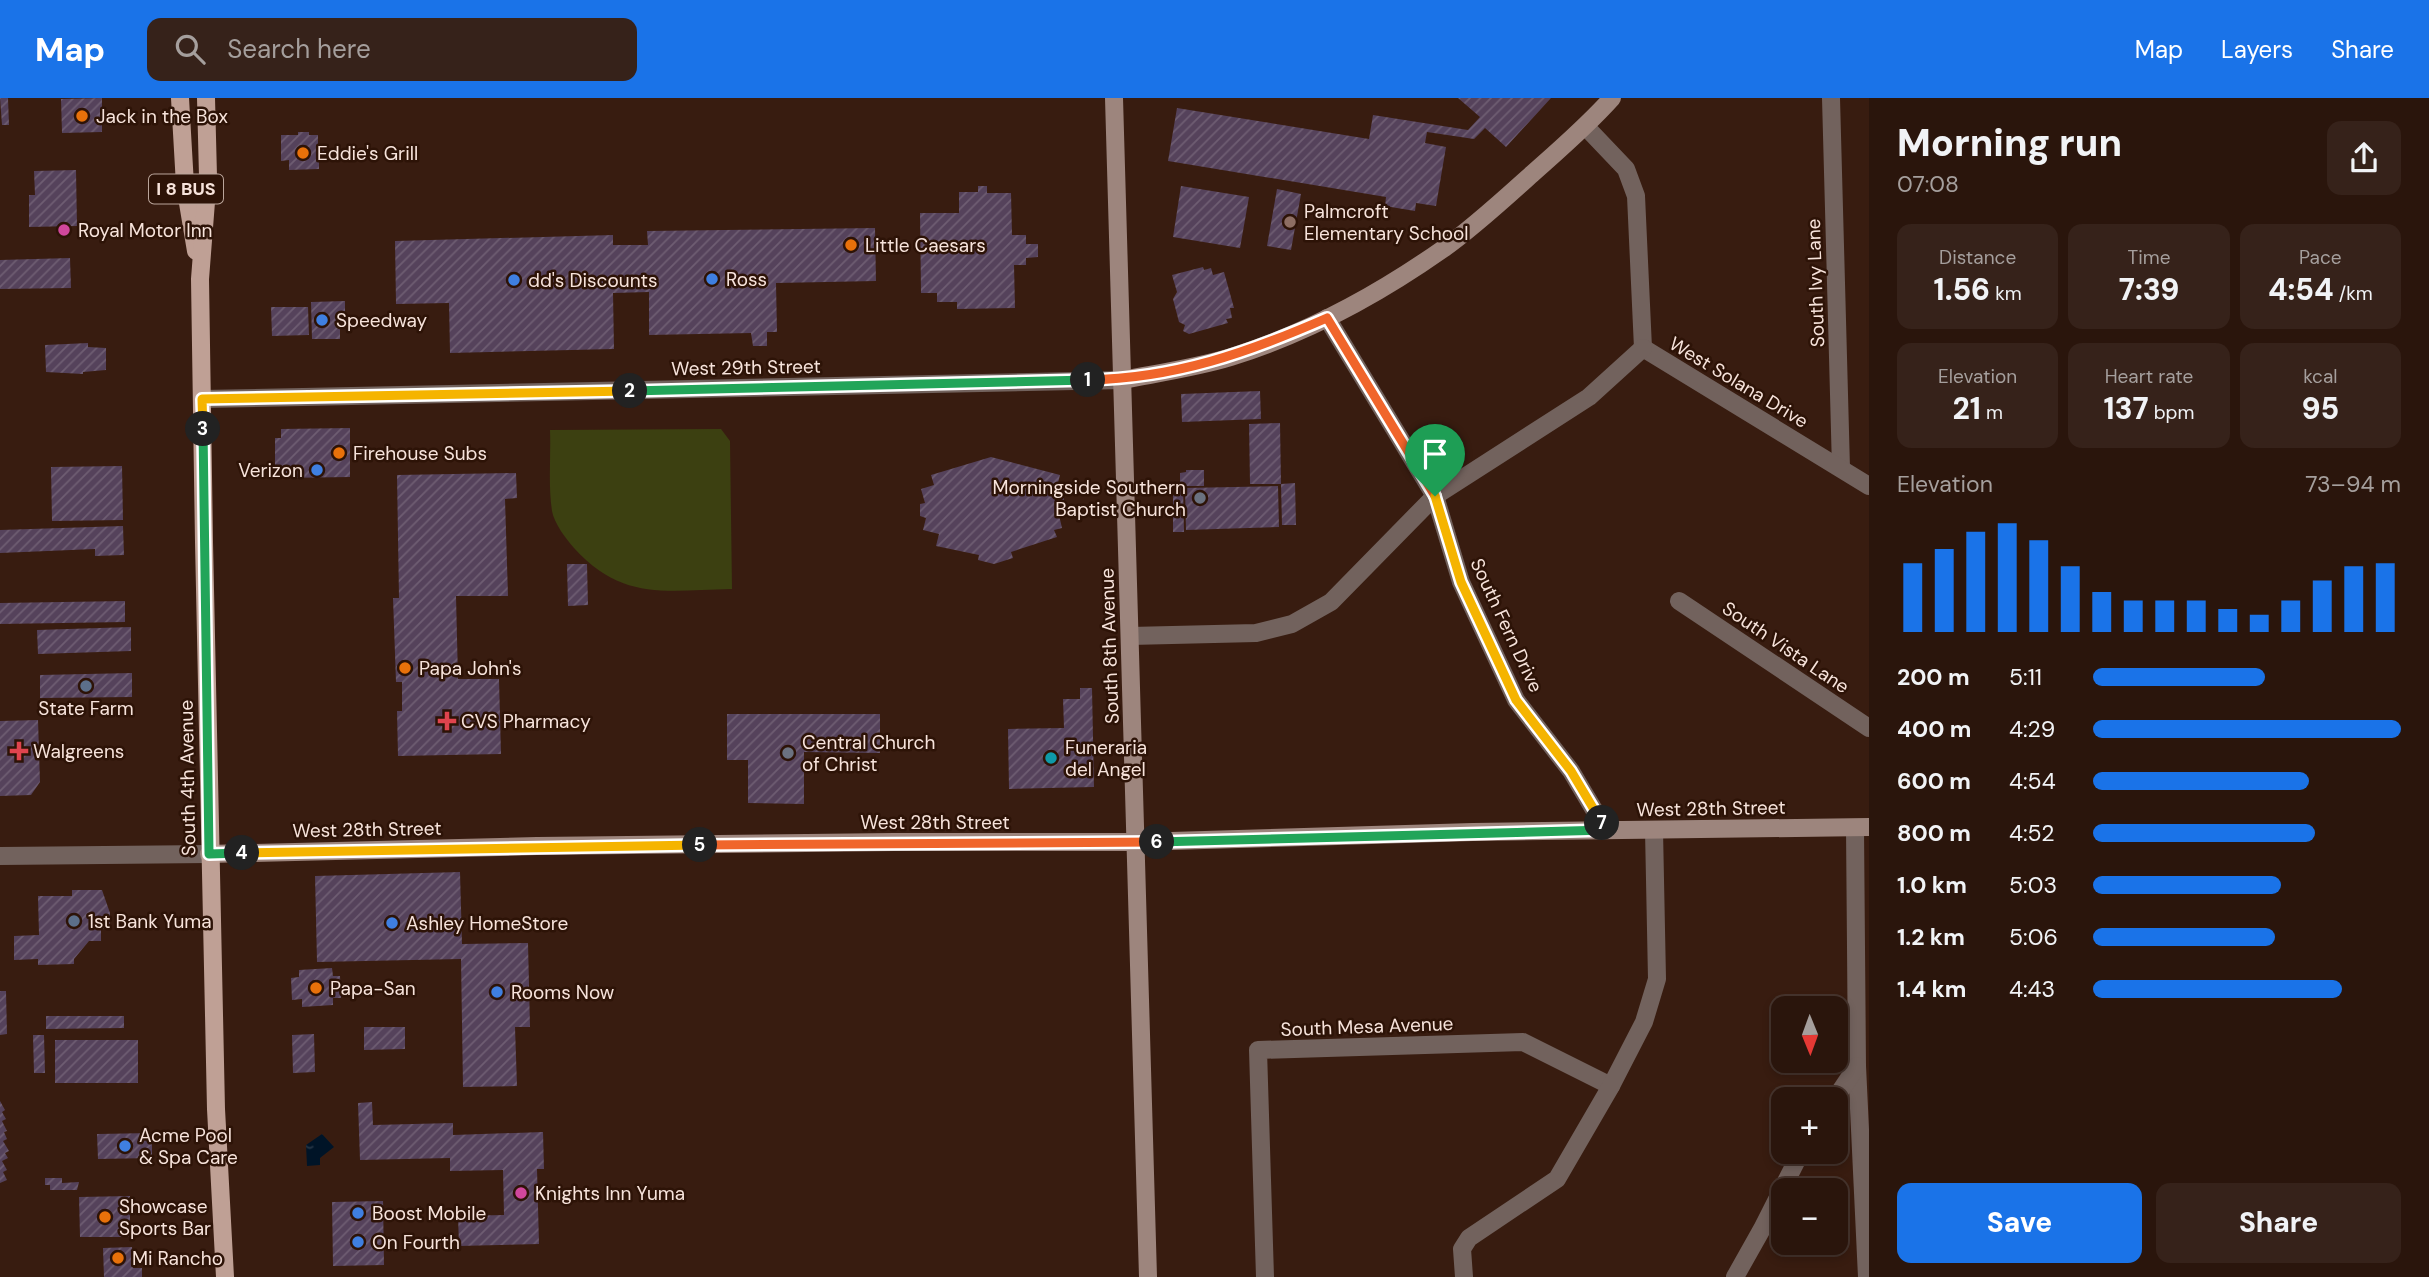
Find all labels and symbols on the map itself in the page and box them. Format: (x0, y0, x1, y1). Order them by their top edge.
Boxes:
place label: Jack in the Box (96, 104, 228, 129)
marker: Jack in the Box (74, 108, 90, 124)
place label: Eddie's Grill (317, 141, 418, 166)
marker: Eddie's Grill (295, 145, 311, 161)
road number: I 8 BUS (149, 174, 223, 204)
place label: Palmcroft Elementary School (1304, 199, 1468, 246)
marker: Palmcroft Elementary School (1282, 214, 1298, 230)
place label: Royal Motor Inn (78, 218, 212, 243)
street label: South Ivy Lane (1801, 218, 1830, 348)
marker: Royal Motor Inn (56, 222, 72, 238)
place label: Little Caesars (865, 233, 986, 258)
marker: Little Caesars (843, 237, 859, 253)
place label: Ross (726, 267, 767, 292)
place label: dd's Discounts (528, 268, 658, 293)
marker: Ross (704, 271, 720, 287)
marker: dd's Discounts (506, 272, 522, 288)
place label: Speedway (336, 308, 428, 333)
marker: Speedway (314, 312, 330, 328)
street label: West Solana Drive (1665, 331, 1813, 434)
street label: West 29th Street (671, 354, 821, 381)
pin: 1 (1070, 362, 1106, 398)
pin: 2 (612, 374, 648, 408)
pin: 3 (186, 412, 220, 446)
pin (1405, 424, 1465, 496)
place label: Firehouse Subs (353, 441, 487, 466)
marker: Firehouse Subs (331, 445, 347, 461)
place label: Verizon (238, 458, 303, 483)
marker: Verizon (309, 462, 325, 478)
place label: Morningside Southern Baptist Church (993, 475, 1186, 522)
marker: Morningside Southern Baptist Church (1192, 490, 1208, 506)
street label: South Fern Drive (1465, 554, 1549, 696)
street label: South 8th Avenue (1094, 568, 1125, 724)
street label: South Vista Lane (1717, 596, 1854, 699)
place label: Papa John's (419, 656, 521, 681)
marker: Papa John's (397, 660, 413, 676)
marker: State Farm (78, 678, 94, 694)
place label: State Farm (38, 696, 134, 721)
street label: South 4th Avenue (174, 700, 201, 856)
place label: CVS Pharmacy (461, 709, 591, 734)
marker: CVS Pharmacy (439, 713, 455, 729)
place label: Central Church of Christ (802, 730, 935, 777)
place label: Funeraria del Angel (1065, 735, 1147, 782)
place label: Walgreens (33, 739, 124, 764)
marker: Walgreens (11, 743, 27, 759)
marker: Central Church of Christ (780, 745, 796, 761)
marker: Funeraria del Angel (1043, 750, 1059, 766)
street label: West 28th Street (1636, 795, 1786, 822)
pin: 7 (1584, 806, 1620, 840)
street label: West 28th Street (860, 810, 1010, 835)
street label: West 28th Street (292, 816, 442, 843)
pin: 6 (1140, 824, 1174, 860)
pin: 5 (682, 828, 718, 862)
pin: 4 (224, 836, 260, 870)
place label: 1st Bank Yuma (88, 909, 212, 934)
place label: Ashley HomeStore (406, 911, 568, 936)
marker: 1st Bank Yuma (66, 913, 82, 929)
marker: Ashley HomeStore (384, 915, 400, 931)
place label: Papa-San (330, 976, 416, 1001)
marker: Papa-San (308, 980, 324, 996)
place label: Rooms Now (511, 980, 615, 1005)
marker: Rooms Now (489, 984, 505, 1000)
north arrow (1771, 996, 1848, 1073)
street label: South Mesa Avenue (1280, 1011, 1454, 1042)
place label: Acme Pool & Spa Care (139, 1123, 238, 1170)
marker: Acme Pool & Spa Care (117, 1138, 133, 1154)
place label: Knights Inn Yuma (535, 1181, 685, 1206)
marker: Knights Inn Yuma (513, 1185, 529, 1201)
place label: Showcase Sports Bar (119, 1194, 211, 1241)
place label: Boost Mobile (372, 1201, 486, 1226)
marker: Boost Mobile (350, 1205, 366, 1221)
marker: Showcase Sports Bar (97, 1209, 113, 1225)
place label: On Fourth (372, 1230, 460, 1255)
marker: On Fourth (350, 1234, 366, 1250)
place label: Mi Rancho (132, 1246, 223, 1271)
marker: Mi Rancho (110, 1250, 126, 1266)

